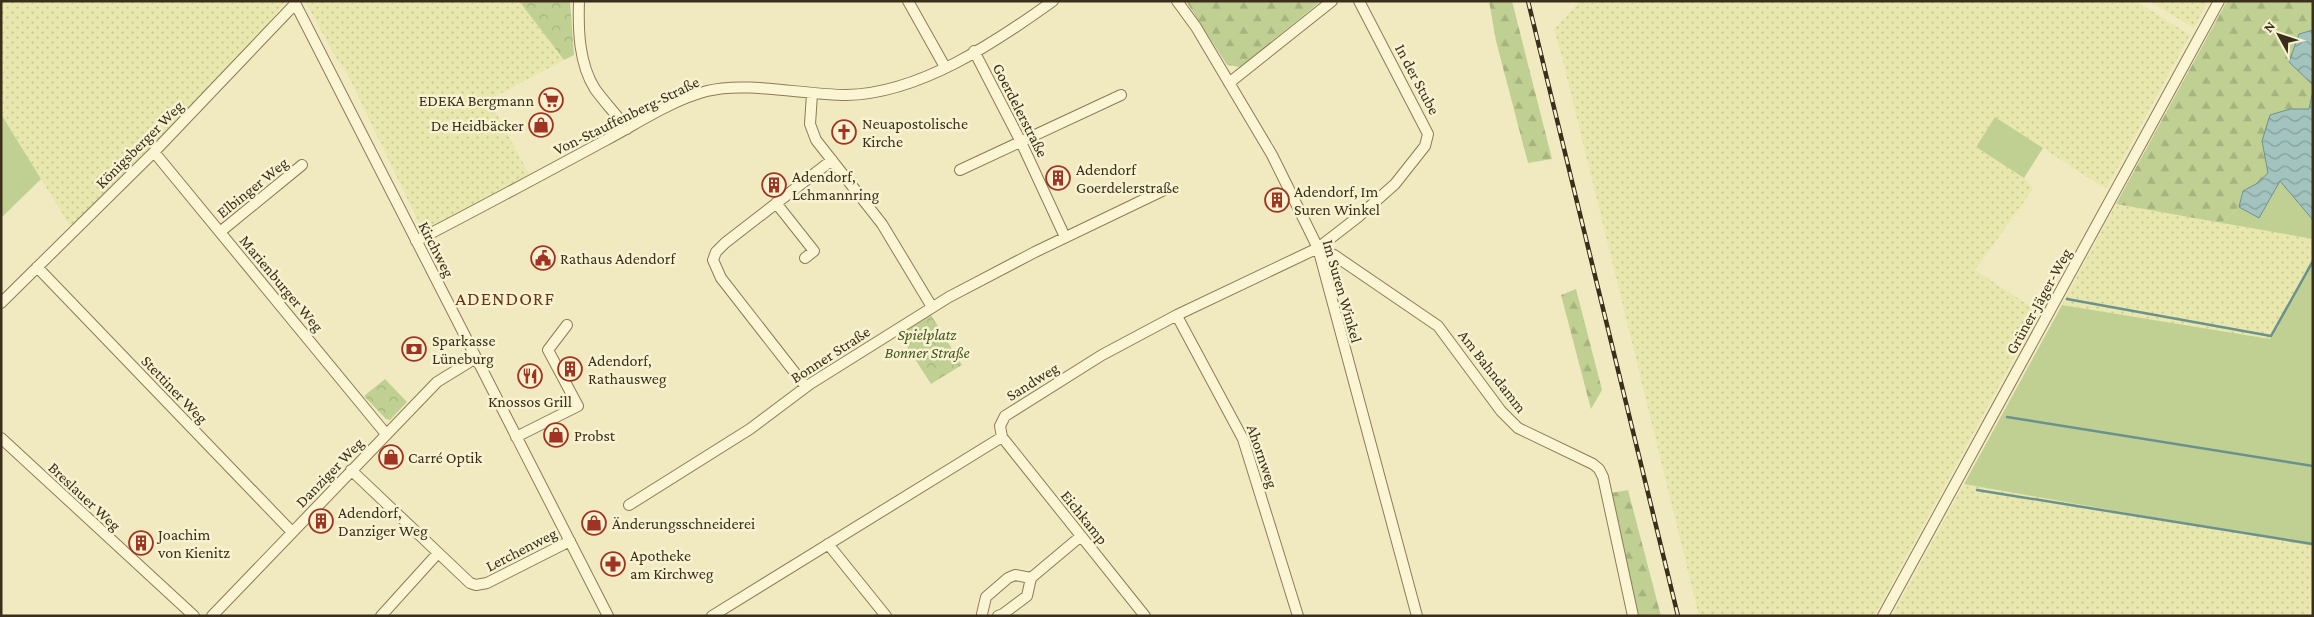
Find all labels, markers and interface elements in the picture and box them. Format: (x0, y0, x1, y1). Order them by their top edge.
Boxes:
north arrow (2254, 10, 2304, 60)
text: N (2260, 17, 2279, 35)
street label: In der Stube (1392, 41, 1443, 117)
street label: Goerdelerstraße (990, 60, 1052, 160)
street label: Von-Stauffenberg-Straße (551, 73, 702, 159)
supermarket icon: EDEKA Bergmann (538, 87, 564, 113)
place label: EDEKA Bergmann (419, 92, 534, 110)
street label: Königsberger Weg (92, 97, 187, 192)
shop icon: De Heidbäcker (528, 112, 554, 138)
place label: Neuapostolische Kirche (862, 115, 968, 150)
place label: De Heidbäcker (431, 117, 524, 134)
church icon: Neuapostolische Kirche (831, 119, 857, 145)
street label: Elbinger Weg (214, 154, 292, 222)
place label: Adendorf Goerdelerstraße (1076, 161, 1179, 196)
building icon: Adendorf Goerdelerstraße (1045, 165, 1071, 191)
place label: Adendorf, Lehmannring (792, 168, 880, 204)
building icon: Adendorf, Lehmannring (761, 172, 787, 198)
place label: Adendorf, Im Suren Winkel (1294, 183, 1380, 218)
building icon: Adendorf, Im Suren Winkel (1264, 187, 1290, 213)
street label: Kirchweg (414, 219, 458, 281)
street label: Marienburger Weg (236, 232, 327, 336)
street label: Im Suren Winkel (1320, 238, 1365, 345)
public building icon: Rathaus Adendorf (530, 245, 556, 271)
street label: Grüner-Jäger-Weg (2002, 245, 2076, 358)
place label: Rathaus Adendorf (560, 250, 676, 267)
district label: ADENDORF (455, 288, 555, 309)
street label: Bonner Straße (787, 322, 873, 386)
park label: Spielplatz Bonner Straße (884, 326, 970, 362)
street label: Am Bahndamm (1455, 327, 1530, 416)
place label: Sparkasse Lüneburg (432, 332, 495, 368)
bank icon: Sparkasse Lüneburg (401, 336, 427, 362)
street label: Stettiner Weg (137, 352, 211, 428)
place label: Adendorf, Rathausweg (588, 352, 667, 388)
building icon: Adendorf, Rathausweg (557, 356, 583, 382)
street label: Sandweg (1003, 359, 1062, 405)
restaurant icon: Knossos Grill (517, 363, 543, 389)
place label: Knossos Grill (488, 393, 572, 410)
shop icon: Probst (543, 422, 569, 448)
street label: Ahornweg (1243, 422, 1281, 491)
place label: Probst (574, 427, 616, 444)
street label: Danziger Weg (292, 434, 368, 511)
shop icon: Carré Optik (378, 444, 404, 470)
place label: Carré Optik (408, 449, 482, 467)
street label: Breslauer Weg (45, 459, 124, 535)
street label: Eichkamp (1057, 487, 1111, 548)
place label: Adendorf, Danziger Weg (338, 504, 428, 540)
building icon: Adendorf, Danziger Weg (308, 508, 334, 534)
shop icon: Änderungsschneiderei (581, 510, 607, 536)
place label: Änderungsschneiderei (612, 515, 755, 533)
street label: Lerchenweg (483, 524, 560, 576)
place label: Joachim von Kienitz (156, 526, 230, 561)
building icon: Joachim von Kienitz (128, 530, 154, 556)
place label: Apotheke am Kirchweg (630, 547, 714, 583)
pharmacy icon: Apotheke am Kirchweg (600, 551, 626, 577)

